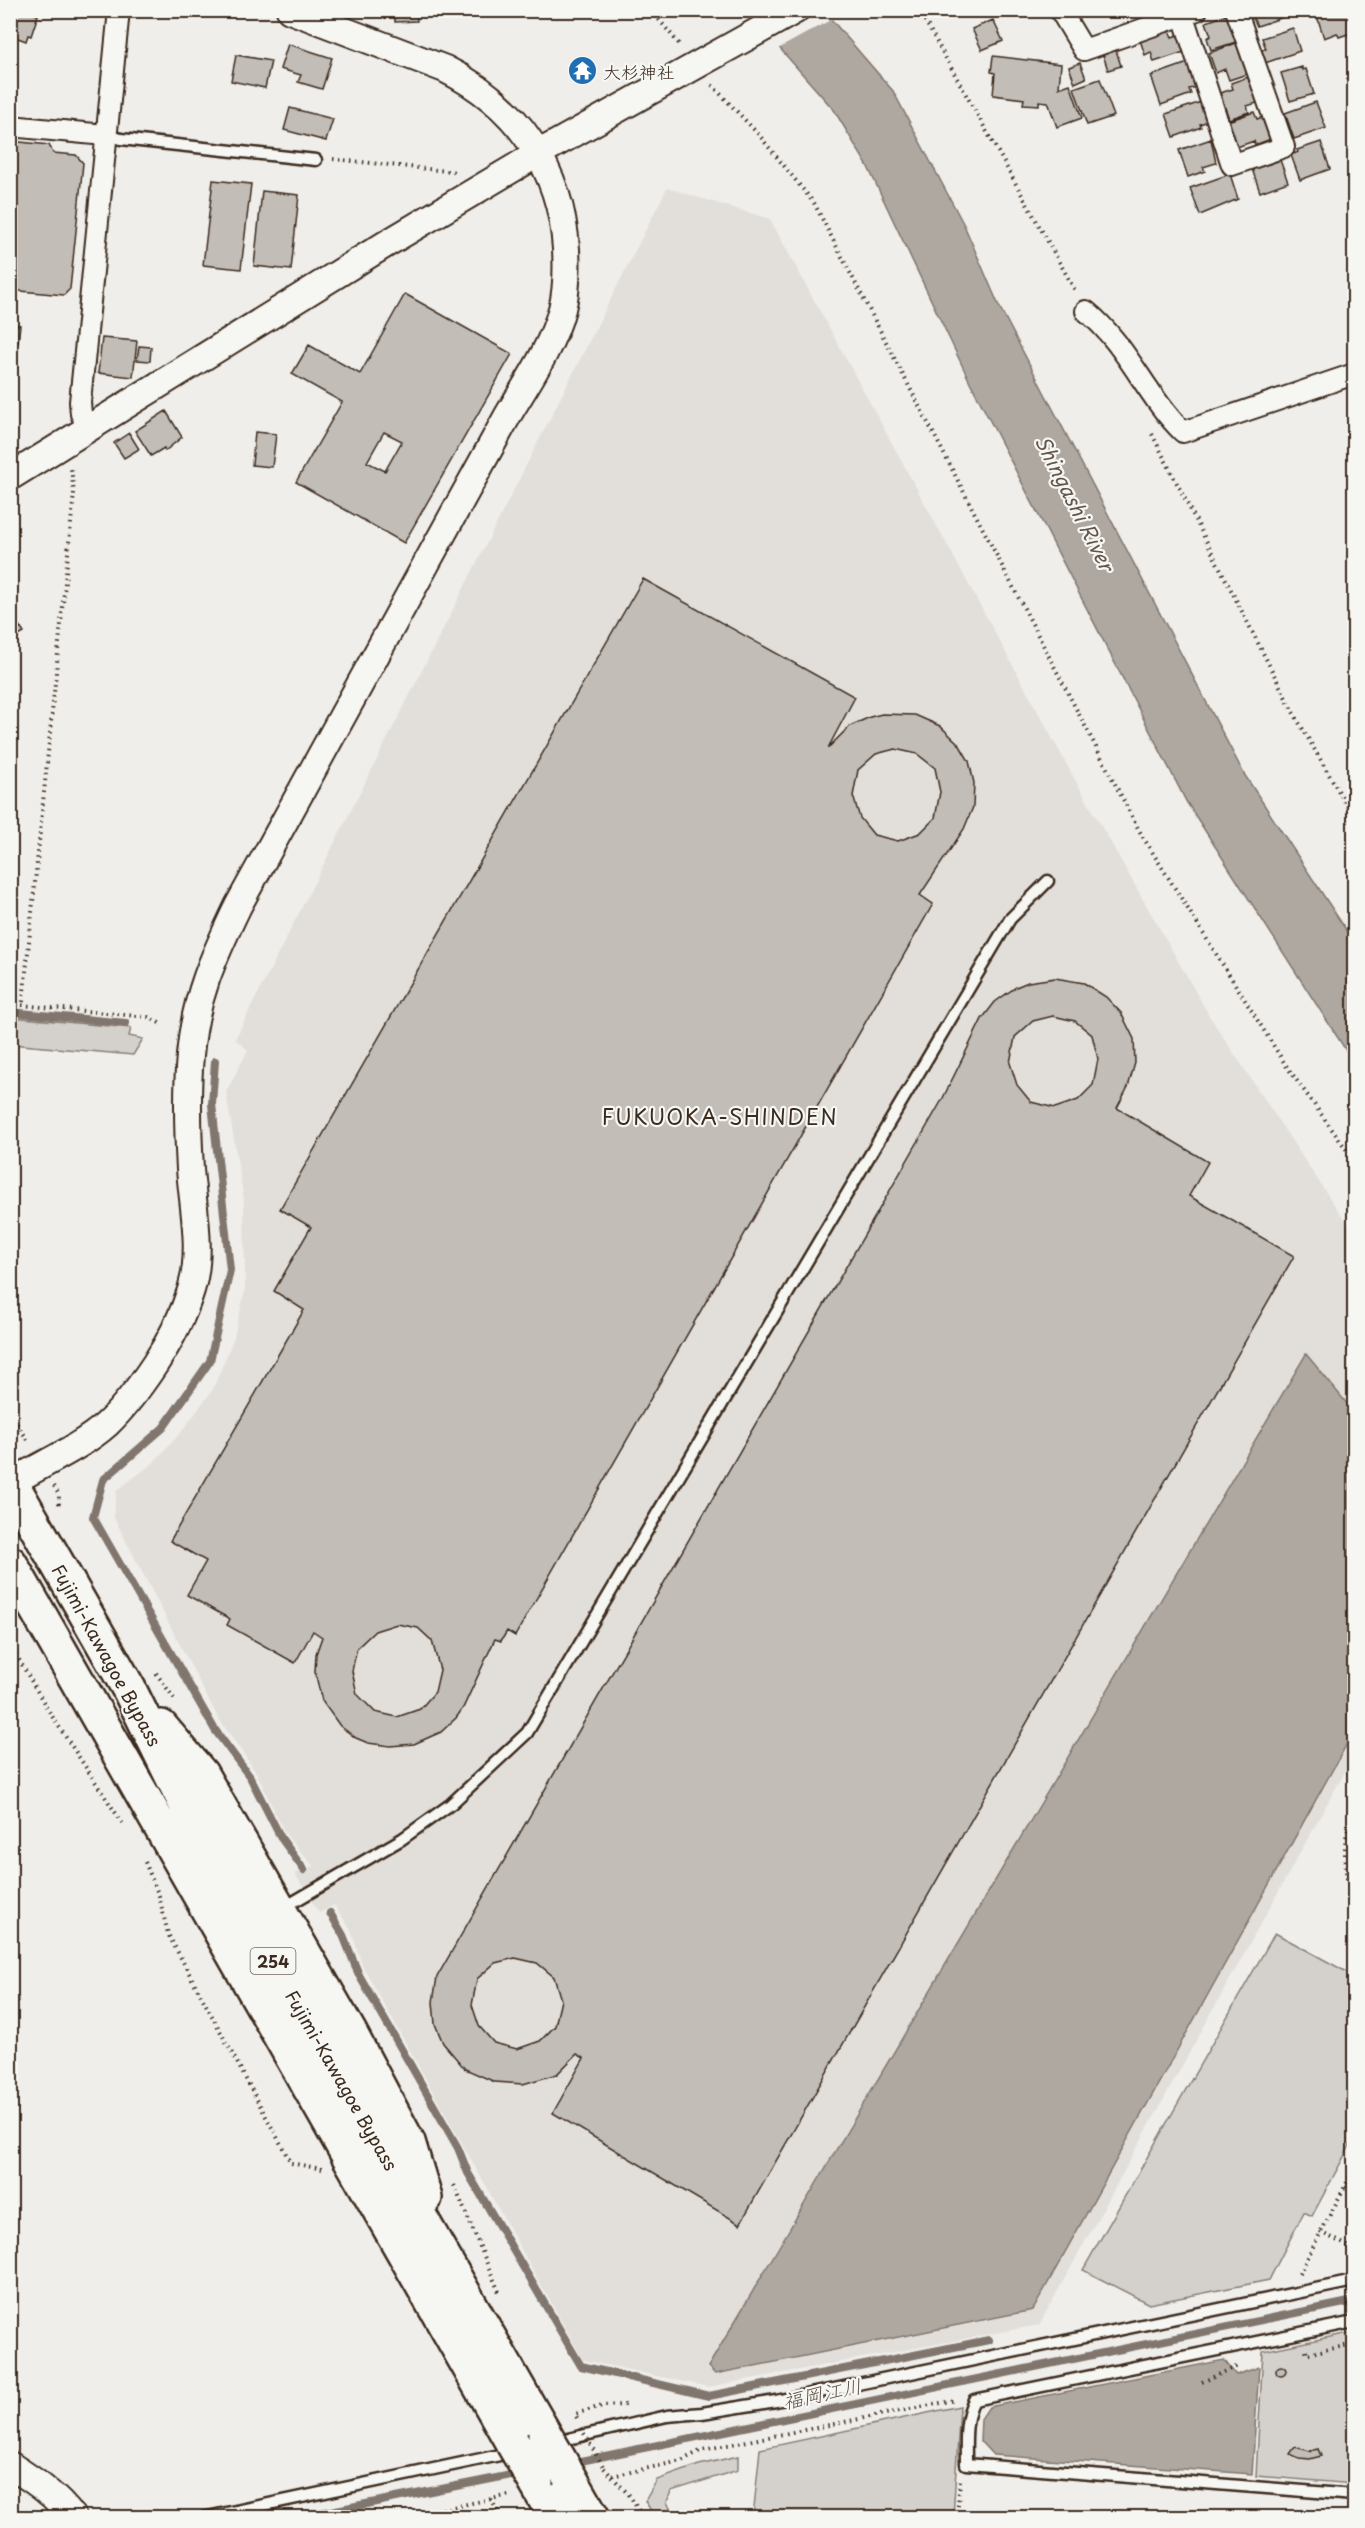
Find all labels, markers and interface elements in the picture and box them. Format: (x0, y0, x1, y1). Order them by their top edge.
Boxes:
temple icon: 大杉神社 (566, 55, 598, 87)
place label: 大杉神社 (603, 58, 675, 85)
water label: Shingashi River (1028, 430, 1123, 579)
district label: FUKUOKA-SHINDEN (602, 1100, 838, 1132)
street label: Fujimi-Kawagoe Bypass (46, 1559, 168, 1751)
road number: 254 (250, 1948, 296, 1974)
street label: Fujimi-Kawagoe Bypass (279, 1985, 405, 2175)
water label: 福岡江川 (780, 2370, 864, 2416)

